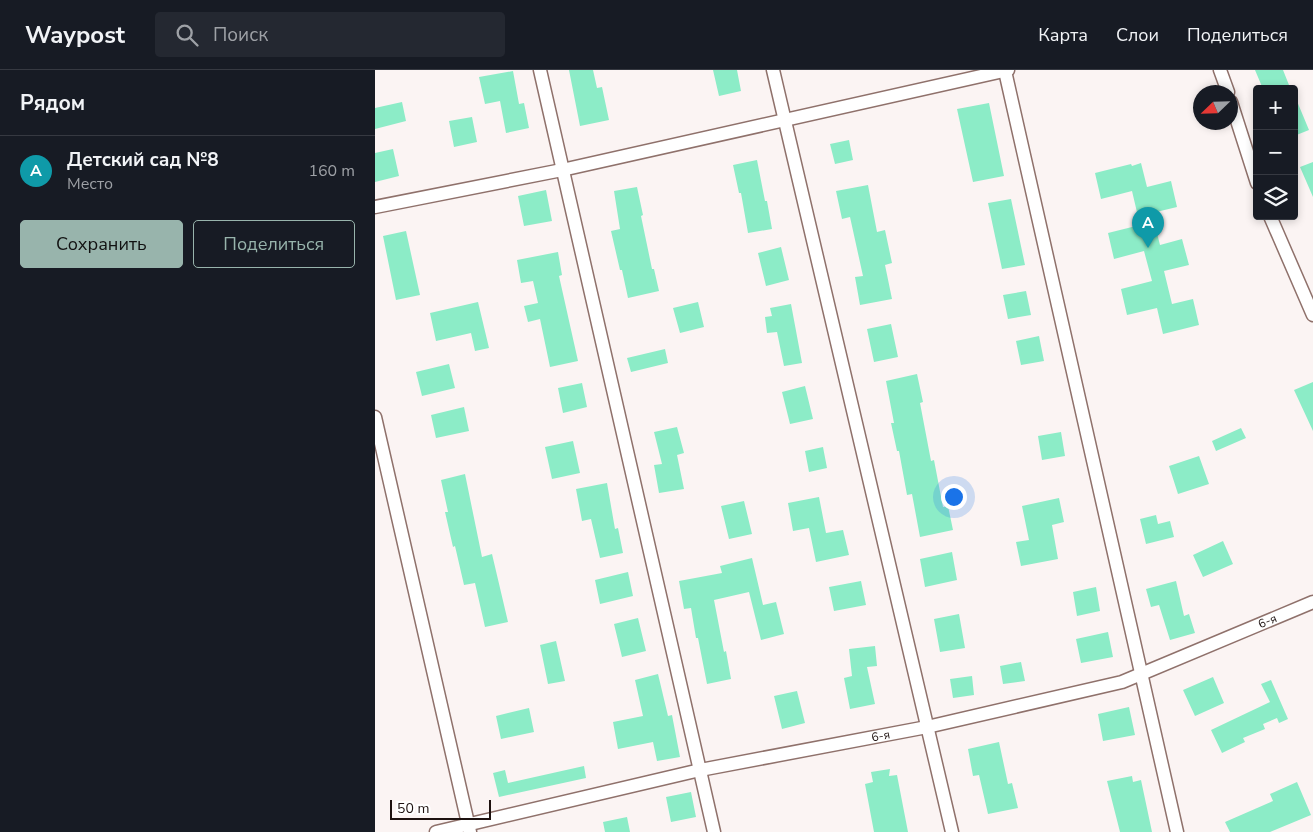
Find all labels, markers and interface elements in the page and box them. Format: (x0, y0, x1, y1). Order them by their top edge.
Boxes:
search box (155, 12, 505, 57)
text: Waypost (25, 19, 125, 51)
icon: search (173, 21, 201, 49)
text: Поиск (213, 22, 268, 48)
text: Карта (1038, 23, 1088, 47)
text: Слои (1116, 23, 1159, 47)
text: Поделиться (1187, 23, 1288, 47)
north arrow (1193, 85, 1238, 130)
map controls (1253, 85, 1298, 220)
button: + (1253, 85, 1298, 130)
text: Рядом (20, 89, 85, 117)
button: − (1253, 130, 1298, 175)
text: Детский сад №8 (67, 147, 219, 173)
text: A (30, 160, 42, 182)
text: 160 m (308, 160, 355, 182)
text: Место (67, 173, 113, 195)
button: layers (1253, 175, 1298, 220)
pin: A (1132, 207, 1164, 248)
button: Сохранить (20, 220, 183, 268)
button: Поделиться (193, 220, 355, 268)
your location (941, 484, 967, 510)
street label: 6-я (1256, 610, 1279, 632)
street label: 6-я (870, 726, 891, 745)
scale bar (390, 797, 491, 820)
text: 50 m (397, 799, 429, 818)

